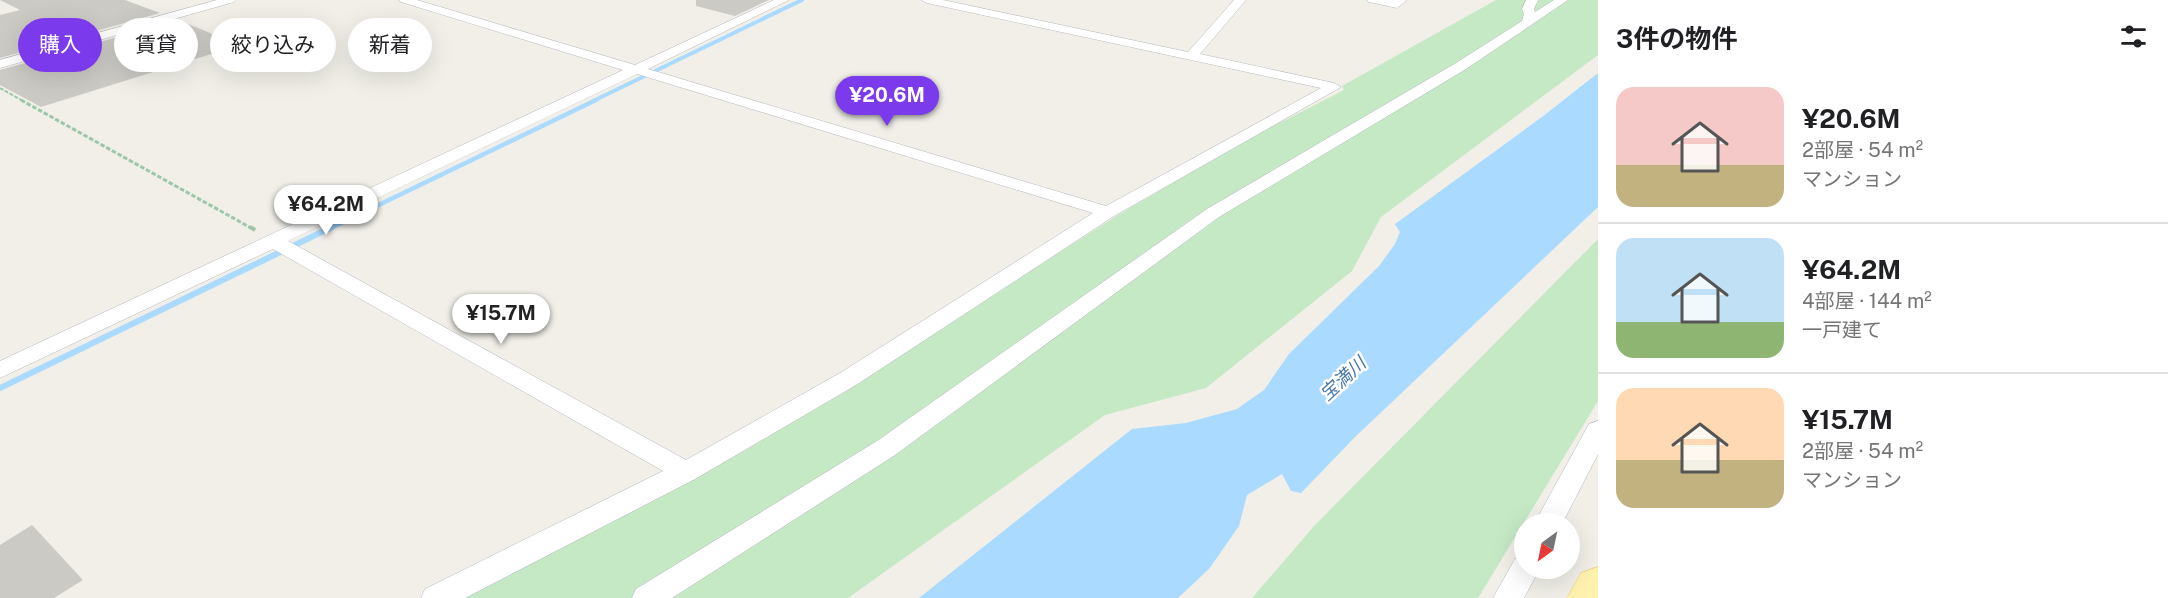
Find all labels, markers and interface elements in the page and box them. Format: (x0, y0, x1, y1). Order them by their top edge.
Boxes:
chip: 購入 (18, 18, 102, 72)
chip: 賃貸 (114, 18, 198, 72)
chip: 絞り込み (210, 18, 336, 72)
chip: 新着 (348, 18, 432, 72)
icon: filters (2117, 20, 2150, 53)
text: 3件の物件 (1616, 23, 1737, 54)
pin: ¥20.6M (838, 76, 936, 127)
text: ¥20.6M (849, 83, 925, 107)
text: ¥20.6M (1802, 103, 1900, 134)
icon: home (1664, 111, 1736, 183)
text: 2部屋 · 54 m² (1802, 138, 1923, 162)
text: マンション (1802, 167, 1902, 191)
pin: ¥64.2M (277, 185, 375, 236)
text: ¥64.2M (288, 192, 364, 216)
text: ¥64.2M (1802, 254, 1901, 285)
icon: home (1664, 262, 1736, 334)
text: 4部屋 · 144 m² (1802, 289, 1932, 313)
pin: ¥15.7M (452, 294, 550, 345)
text: ¥15.7M (466, 301, 536, 325)
text: 一戸建て (1802, 318, 1882, 342)
water label: 宝満川 (1316, 351, 1371, 405)
text: ¥15.7M (1802, 404, 1893, 435)
icon: home (1664, 412, 1736, 484)
text: 2部屋 · 54 m² (1802, 439, 1923, 463)
text: マンション (1802, 468, 1902, 492)
north arrow (1514, 513, 1580, 579)
map controls (1514, 513, 1580, 579)

